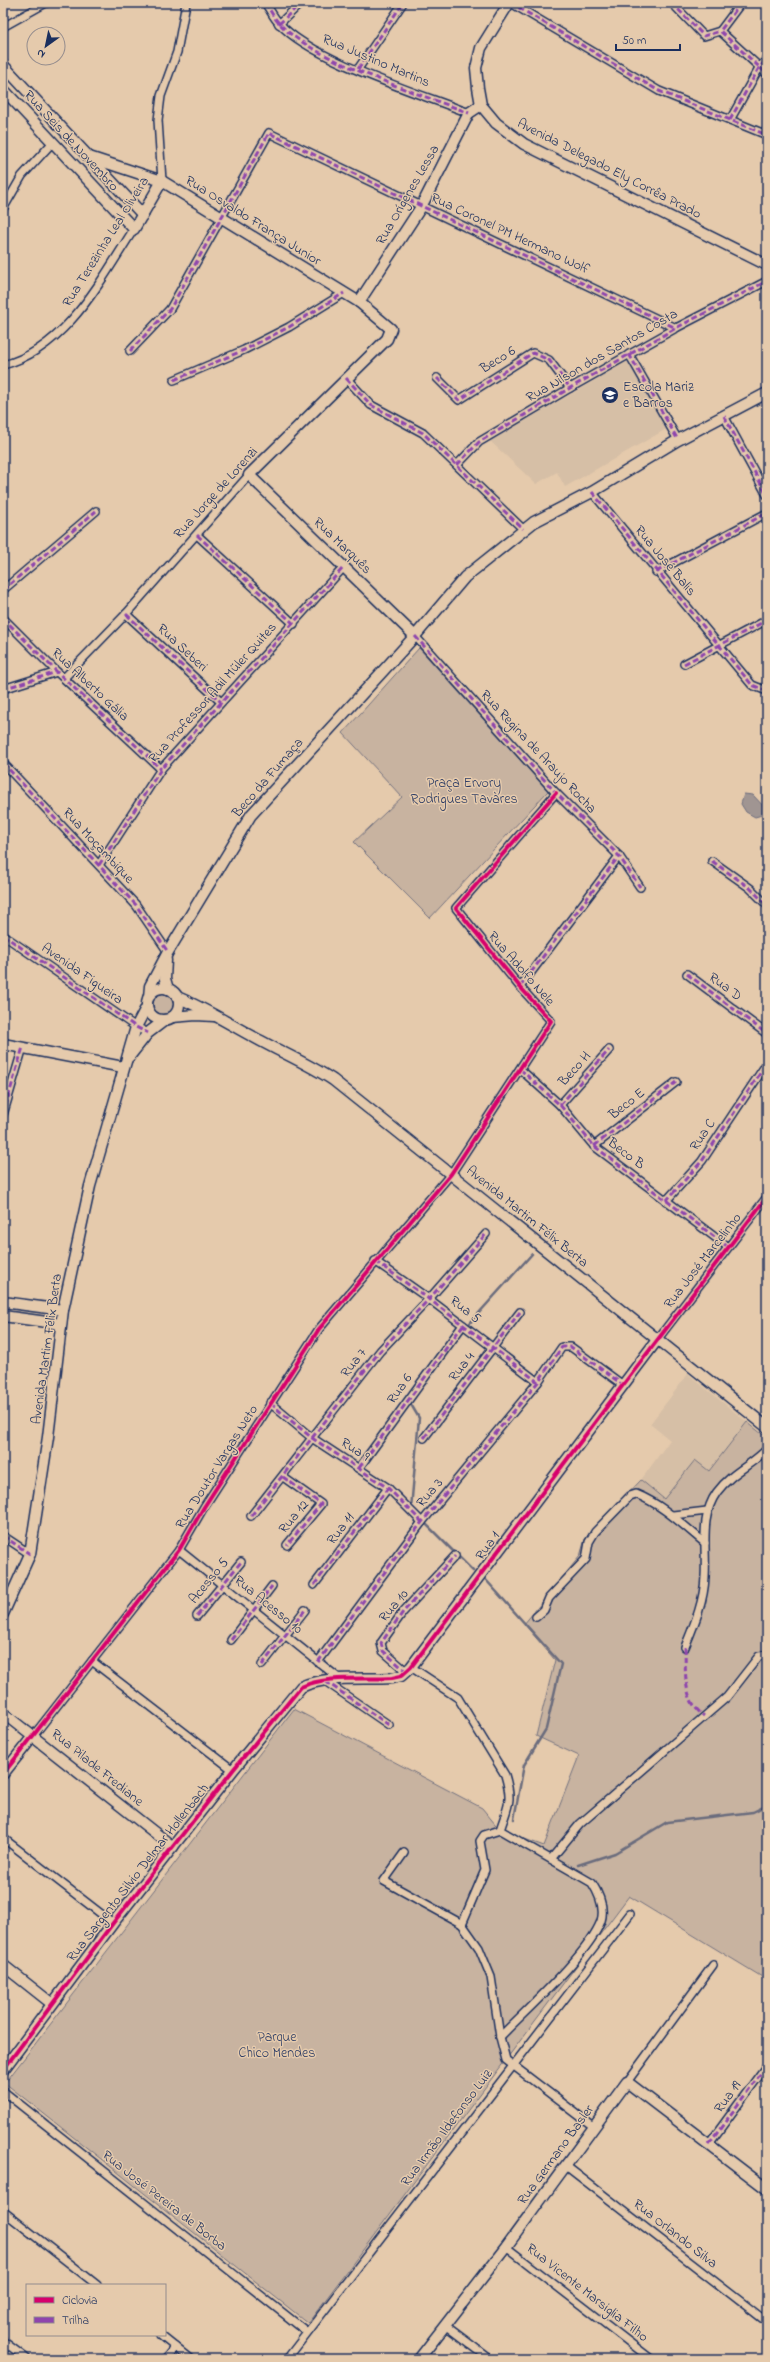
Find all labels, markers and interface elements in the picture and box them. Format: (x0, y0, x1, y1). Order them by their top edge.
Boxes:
north arrow (26, 26, 66, 66)
scale bar (616, 26, 680, 52)
street label: Rua Justino Martins (319, 29, 433, 93)
text: 50 m (622, 32, 646, 50)
text: N (34, 45, 49, 62)
street label: Rua Seis de Novembro (18, 86, 124, 196)
street label: Avenida Delegado Ely Corrêa Prado (513, 113, 705, 226)
street label: Rua Orígenes Lessa (371, 141, 446, 249)
street label: Rua Osvaldo França Junior (181, 171, 326, 272)
street label: Rua Terezinha Leal Oliveira (57, 173, 155, 311)
street label: Rua Coronel PM Hermano Wolf (427, 188, 593, 280)
street label: Rua Nilson dos Santos Costa (522, 304, 682, 408)
street label: Beco 6 (475, 341, 520, 380)
place label: Escola Mariz e Barros (623, 377, 694, 414)
school or university icon: Escola Mariz e Barros (600, 385, 620, 405)
street label: Rua Jorge de Lorenzi (169, 442, 264, 544)
street label: Rua Marquês (308, 513, 376, 579)
street label: Rua José Balis (629, 521, 701, 601)
street label: Rua Professor Adil Müler Quites (144, 618, 282, 768)
street label: Rua Seberi (152, 619, 212, 677)
street label: Rua Alberto Gália (46, 643, 134, 727)
street label: Rua Regina de Araujo Rocha (474, 685, 601, 819)
street label: Beco da Fumaça (227, 733, 309, 823)
park label: Praça Ervory Rodrigues Tavares (410, 773, 518, 811)
street label: Rua Moçambique (57, 803, 139, 889)
street label: Rua Adolfo Nele (482, 927, 560, 1012)
street label: Avenida Figueira (36, 938, 127, 1011)
street label: Rua D (704, 967, 746, 1007)
street label: Beco H (553, 1047, 596, 1092)
street label: Beco E (604, 1083, 650, 1126)
street label: Rua C (685, 1115, 721, 1155)
street label: Beco B (602, 1132, 649, 1175)
street label: Avenida Martim Félix Berta (461, 1161, 593, 1273)
street label: Rua José Marcelinho (659, 1209, 747, 1313)
street label: Avenida Martim Félix Berta (26, 1272, 68, 1426)
street label: Rua 5 (445, 1291, 485, 1329)
street label: Rua 7 (336, 1344, 372, 1382)
street label: Rua 4 (444, 1348, 480, 1386)
street label: Rua 6 (382, 1369, 418, 1409)
street label: Rua Doutor Vargas Neto (170, 1401, 265, 1534)
street label: Rua 9 (336, 1433, 374, 1468)
street label: Rua 3 (411, 1474, 449, 1512)
street label: Rua 12 (274, 1496, 314, 1538)
street label: Rua 11 (322, 1508, 360, 1550)
street label: Rua 1 (470, 1527, 506, 1565)
street label: Acesso 5 (184, 1553, 234, 1609)
street label: Rua Acesso 10 (229, 1571, 307, 1639)
street label: Rua 10 (374, 1585, 414, 1627)
street label: Rua Pilade Frediane (46, 1724, 148, 1812)
street label: Rua Sargento Silvio Delmar Hollenbach (62, 1779, 215, 1967)
park label: Parque Chico Mendes (239, 2027, 315, 2064)
street label: Rua Irmão Ildefonso Luiz (396, 2065, 498, 2191)
street label: Rua 19 (709, 2076, 747, 2118)
street label: Rua Germano Basler (512, 2100, 600, 2209)
street label: Rua José Pereira de Borba (97, 2145, 231, 2257)
street label: Rua Orlando Silva (628, 2194, 722, 2274)
street label: Rua Vicente Marsiglia Filho (521, 2239, 653, 2348)
legend (26, 2284, 166, 2336)
text: Ciclovia (62, 2292, 98, 2310)
text: Trilha (62, 2312, 89, 2330)

